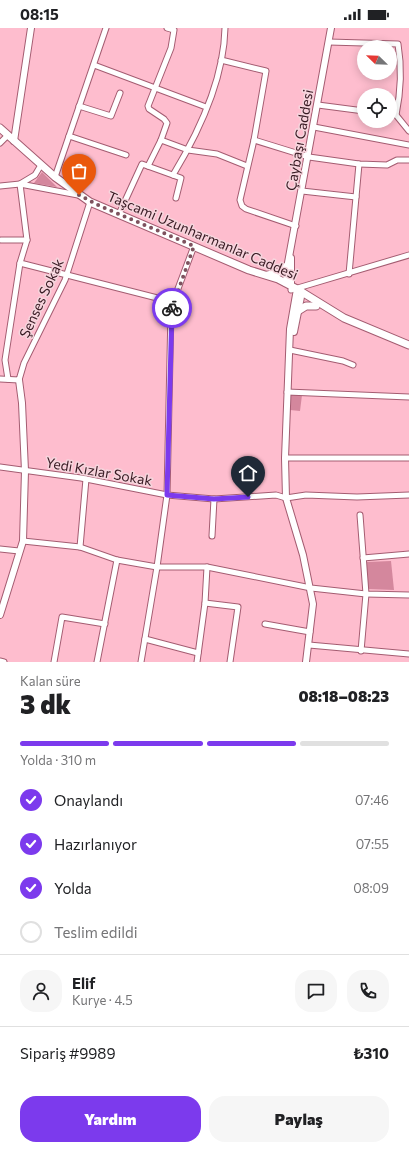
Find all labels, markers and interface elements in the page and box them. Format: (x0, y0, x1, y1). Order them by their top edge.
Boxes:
text: 08:15 (20, 5, 59, 23)
north arrow (357, 40, 397, 80)
map controls (357, 40, 397, 128)
street label: Çaybaşı Caddesi (282, 88, 316, 192)
button: locate (357, 88, 397, 128)
pin (62, 154, 96, 195)
icon: bag (68, 160, 90, 182)
street label: Taşcami Uzunharmanlar Caddesi (105, 187, 301, 283)
street label: Şenses Sokak (15, 255, 67, 340)
courier (152, 288, 192, 328)
icon: bike (161, 297, 183, 319)
street label: Yedi Kızlar Sokak (44, 453, 154, 489)
pin (231, 456, 265, 497)
icon: home (237, 462, 259, 484)
text: Kalan süre (20, 673, 81, 689)
text: 08:18–08:23 (298, 687, 389, 705)
text: 3 dk (20, 688, 71, 719)
text: Yolda · 310 m (20, 752, 96, 768)
icon: check (20, 789, 42, 811)
text: Onaylandı (54, 791, 123, 809)
text: 07:46 (355, 792, 389, 808)
icon: check (20, 833, 42, 855)
text: Hazırlanıyor (54, 835, 137, 853)
text: 07:55 (356, 836, 389, 852)
icon: check (20, 877, 42, 899)
text: Yolda (54, 879, 92, 897)
text: 08:09 (353, 880, 389, 896)
text: Teslim edildi (54, 923, 138, 941)
button: person (20, 970, 62, 1012)
button: chat (295, 970, 337, 1012)
button: phone (347, 970, 389, 1012)
text: Elif (72, 974, 95, 992)
text: Kurye · 4.5 (72, 992, 133, 1008)
text: Sipariş #9989 (20, 1044, 116, 1062)
text: ₺310 (353, 1044, 389, 1062)
button: Yardım (20, 1096, 201, 1142)
button: Paylaş (209, 1096, 389, 1142)

